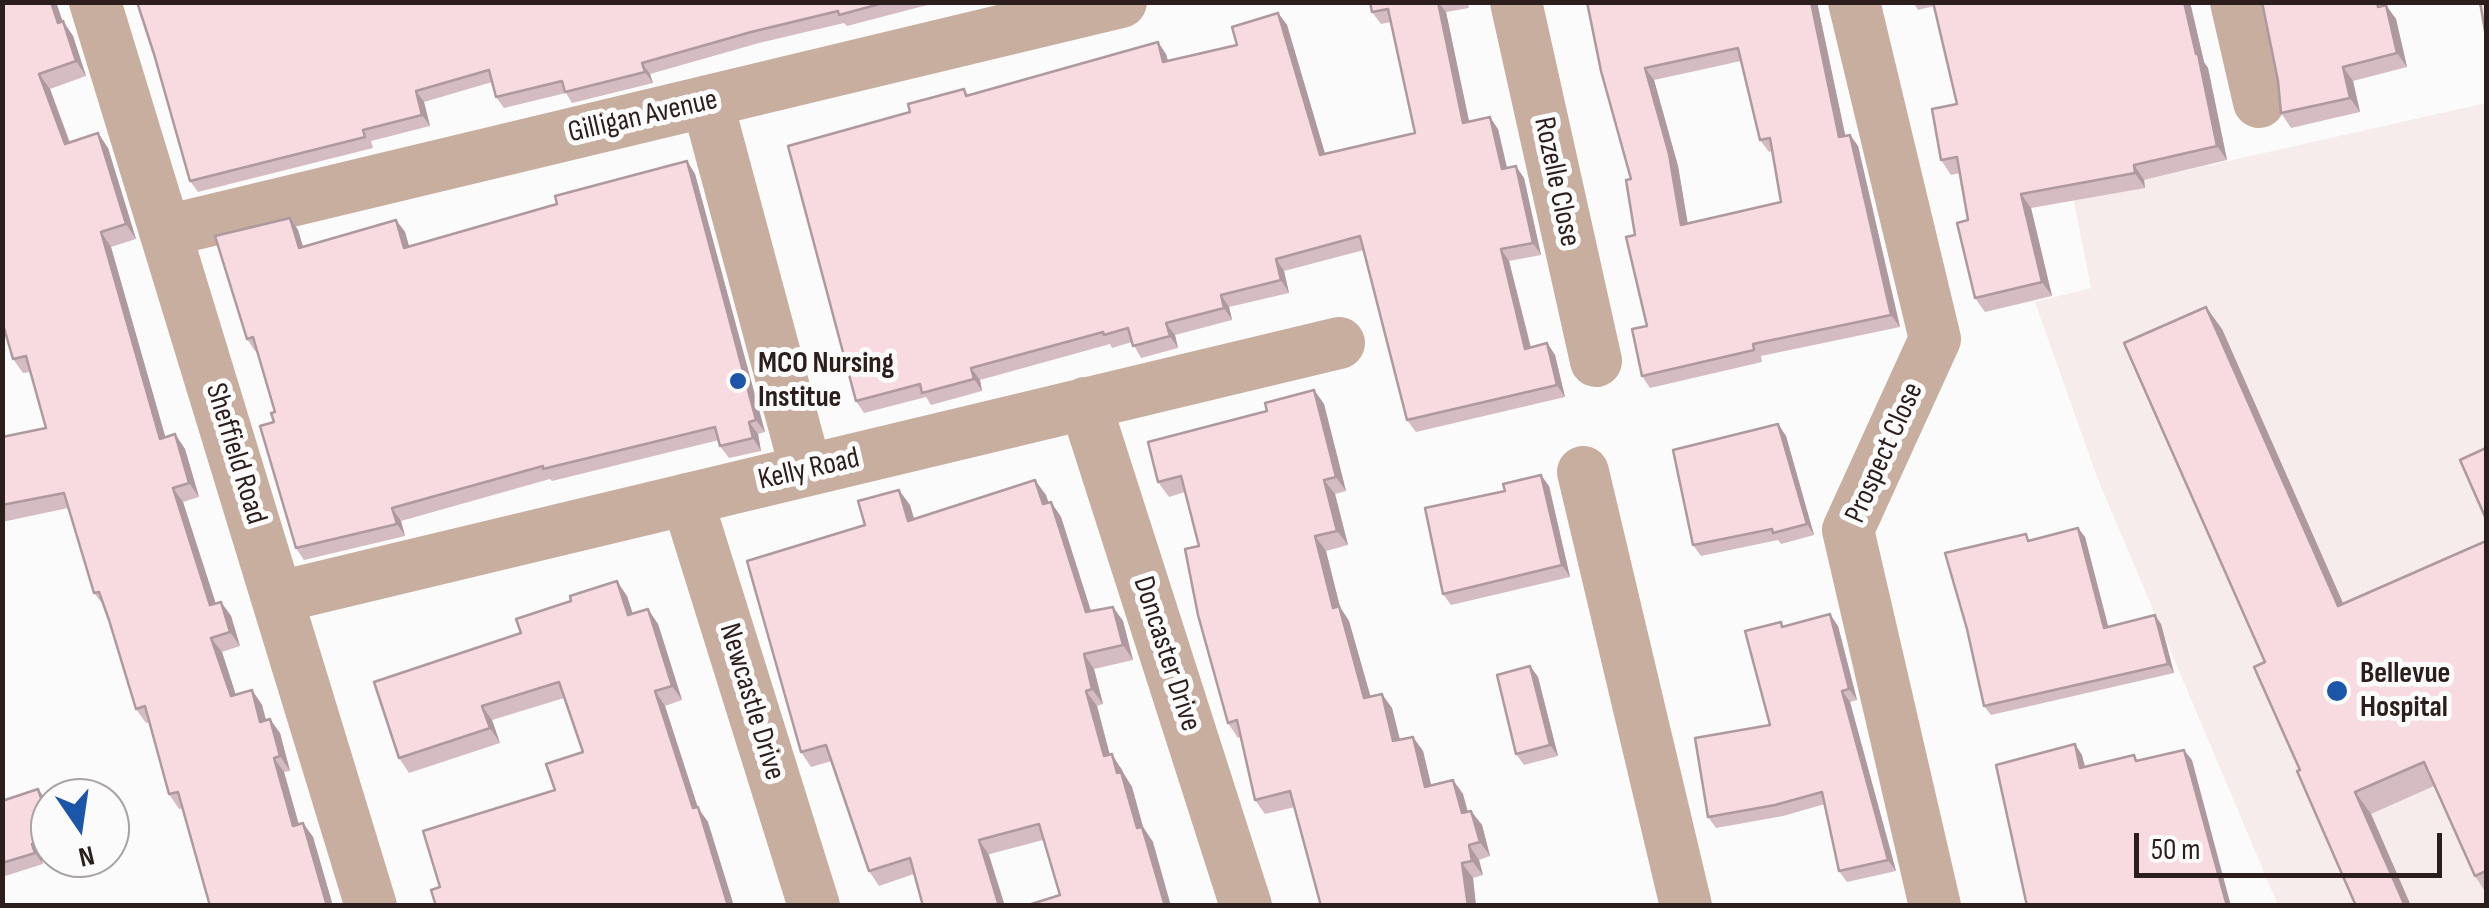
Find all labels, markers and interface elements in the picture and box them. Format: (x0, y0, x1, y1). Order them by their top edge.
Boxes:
street label: Gilligan Avenue (565, 82, 721, 152)
street label: Rozelle Close (1525, 114, 1587, 250)
place label: MCO Nursing Institue (758, 346, 894, 416)
marker: MCO Nursing Institue (727, 370, 749, 392)
street label: Prospect Close (1838, 377, 1932, 529)
street label: Sheffield Road (197, 379, 273, 529)
street label: Kelly Road (755, 441, 863, 499)
street label: Doncaster Drive (1124, 572, 1208, 736)
street label: Newcastle Drive (710, 619, 792, 785)
place label: Bellevue Hospital (2360, 656, 2450, 726)
marker: Bellevue Hospital (2324, 678, 2350, 704)
north arrow (30, 778, 130, 878)
scale bar (2139, 813, 2446, 875)
text: 50 m (2151, 832, 2200, 868)
text: N (75, 838, 97, 874)

